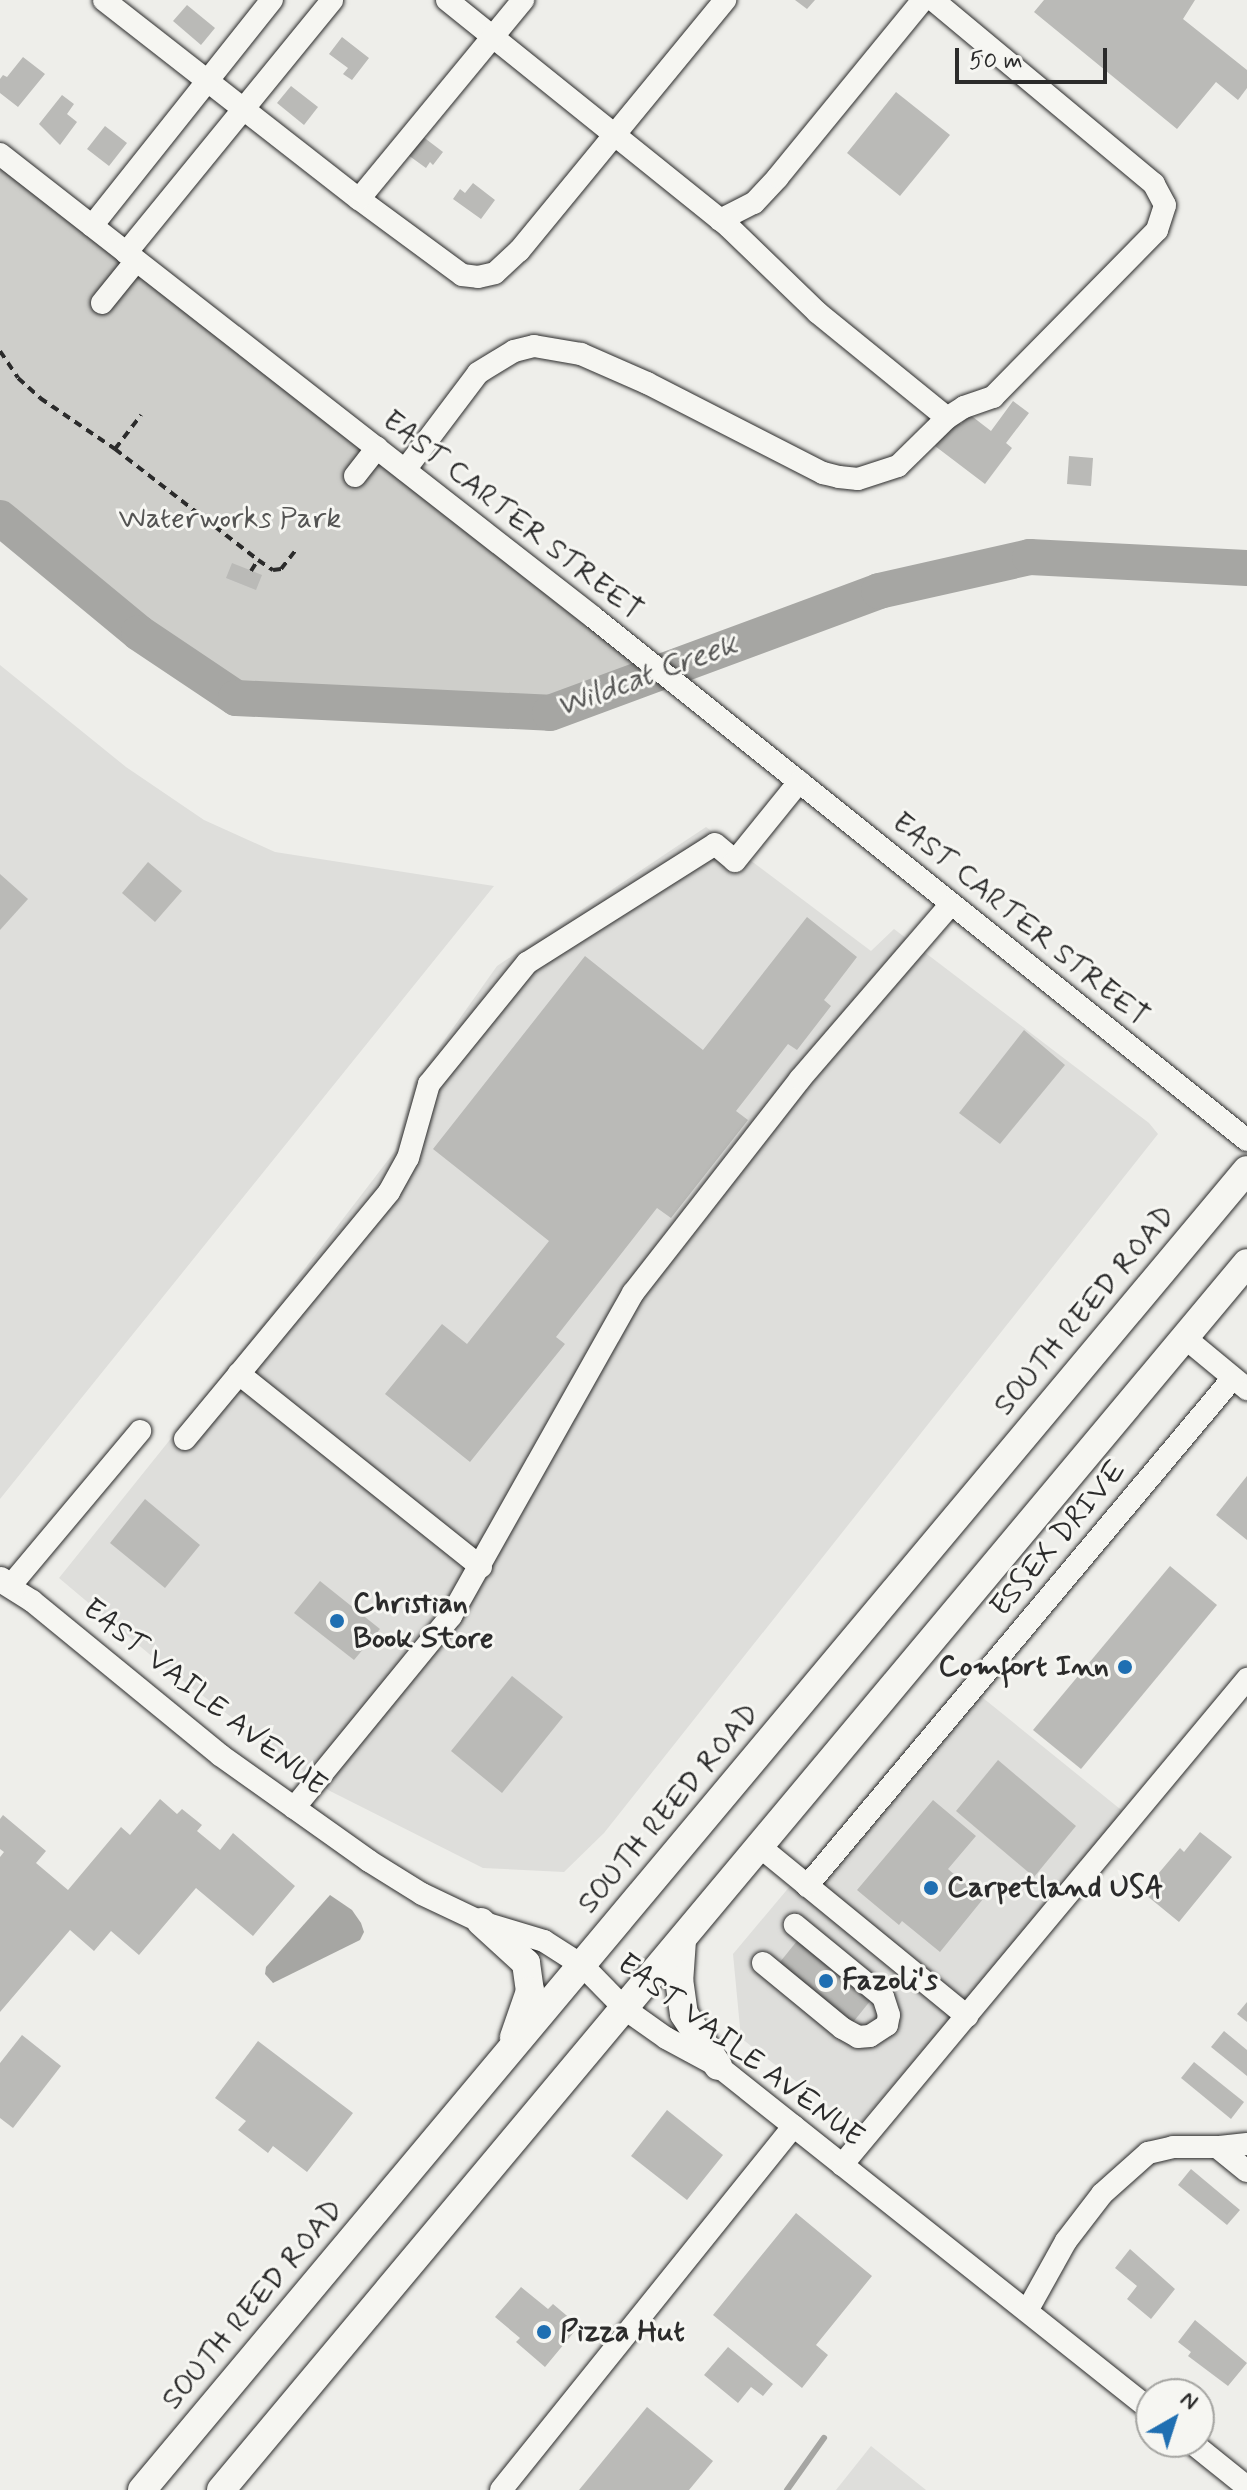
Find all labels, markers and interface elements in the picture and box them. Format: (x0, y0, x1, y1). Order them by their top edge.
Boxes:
scale bar (959, 32, 1111, 82)
text: 50 m (969, 46, 1023, 77)
street label: EAST CARTER STREET (375, 404, 649, 628)
park label: Waterworks Park (120, 501, 340, 537)
water label: Wildcat Creek (552, 626, 742, 726)
street label: EAST CARTER STREET (885, 806, 1155, 1034)
street label: SOUTH REED ROAD (987, 1200, 1183, 1422)
street label: ESSEX DRIVE (983, 1454, 1135, 1624)
place label: Christian Book Store (353, 1586, 489, 1656)
street label: EAST VAILE AVENUE (77, 1593, 331, 1803)
marker: Christian Book Store (328, 1612, 346, 1630)
place label: Comfort Inn (944, 1649, 1109, 1685)
marker: Comfort Inn (1116, 1658, 1134, 1676)
street label: SOUTH REED ROAD (571, 1698, 767, 1920)
place label: Carpetland USA (947, 1870, 1165, 1906)
marker: Carpetland USA (922, 1879, 940, 1897)
street label: EAST VAILE AVENUE (612, 1948, 868, 2154)
place label: Fazoli's (842, 1963, 938, 1999)
marker: Fazoli's (817, 1972, 835, 1990)
street label: SOUTH REED ROAD (155, 2194, 351, 2416)
place label: Pizza Hut (560, 2314, 682, 2350)
marker: Pizza Hut (535, 2323, 553, 2341)
north arrow (1135, 2378, 1215, 2458)
text: N (1174, 2385, 1203, 2416)

